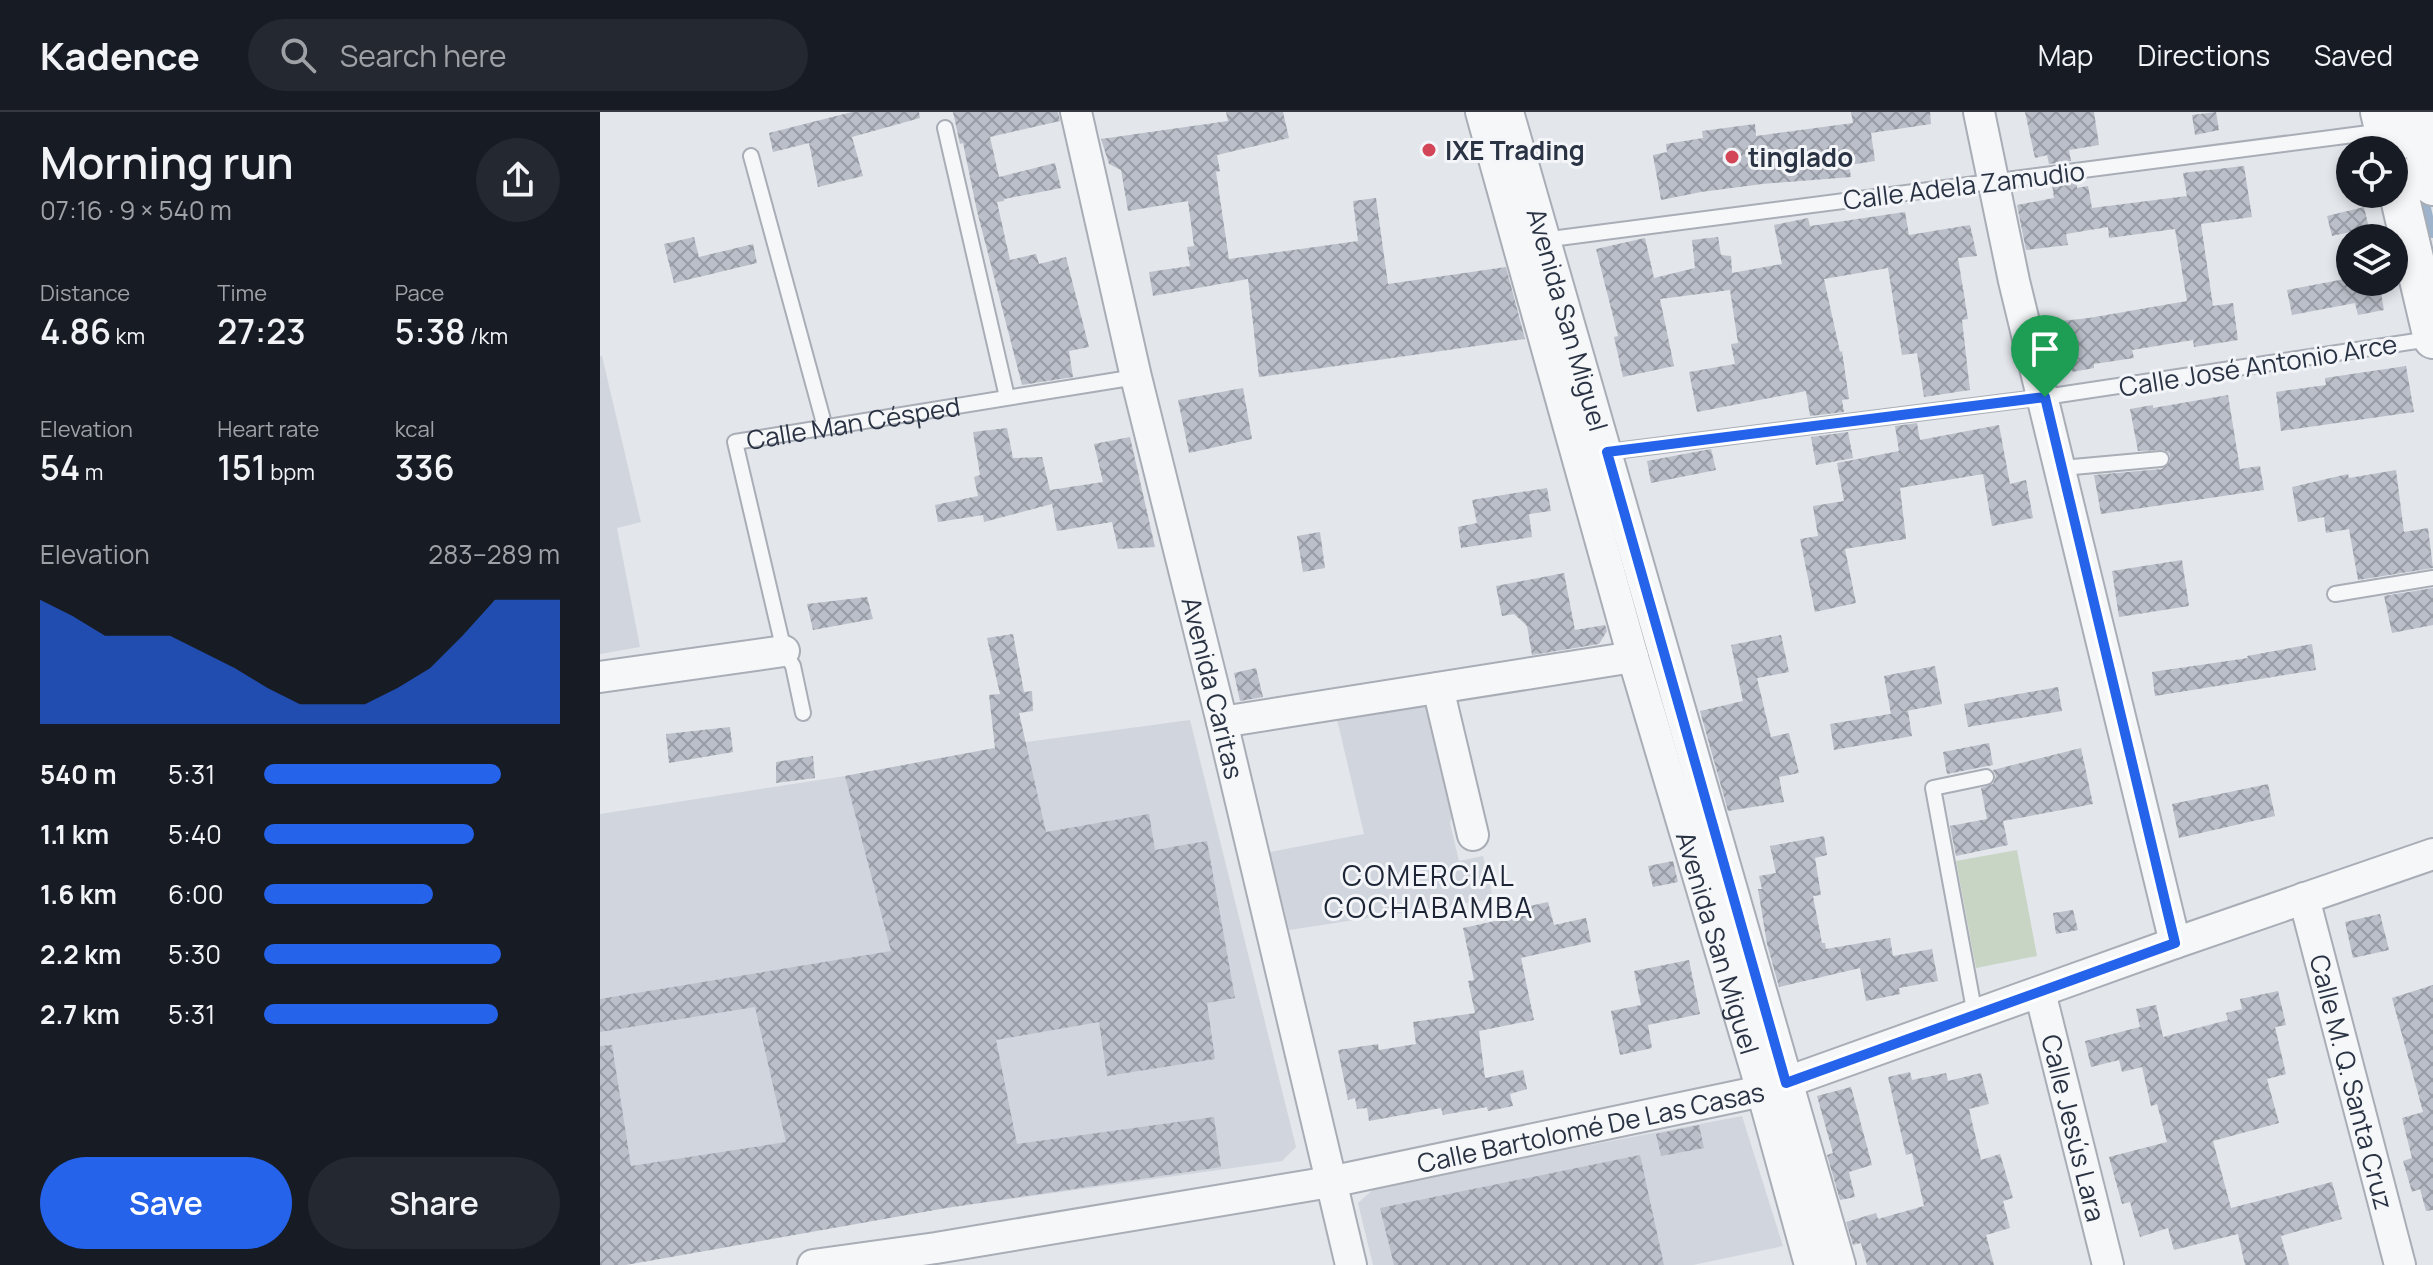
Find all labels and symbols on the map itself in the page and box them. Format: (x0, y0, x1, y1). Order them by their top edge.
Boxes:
place label: IXE Trading (1445, 132, 1585, 168)
place label: tinglado (1748, 139, 1853, 175)
marker: IXE Trading (1420, 141, 1438, 159)
marker: tinglado (1723, 148, 1741, 166)
street label: Calle Adela Zamudio (1841, 152, 2087, 218)
street label: Avenida San Miguel (1519, 204, 1617, 435)
pin (2011, 315, 2079, 397)
street label: Calle José Antonio Arce (2116, 325, 2400, 405)
street label: Calle Man Césped (744, 388, 963, 458)
street label: Avenida Caritas (1173, 593, 1253, 783)
street label: Avenida San Miguel (1668, 827, 1768, 1059)
district label: COMERCIAL COCHABAMBA (1324, 856, 1534, 926)
street label: Calle M. Q. Santa Cruz (2301, 950, 2403, 1213)
street label: Calle Jesús Lara (2033, 1030, 2114, 1225)
street label: Calle Bartolomé De Las Casas (1414, 1073, 1768, 1181)

